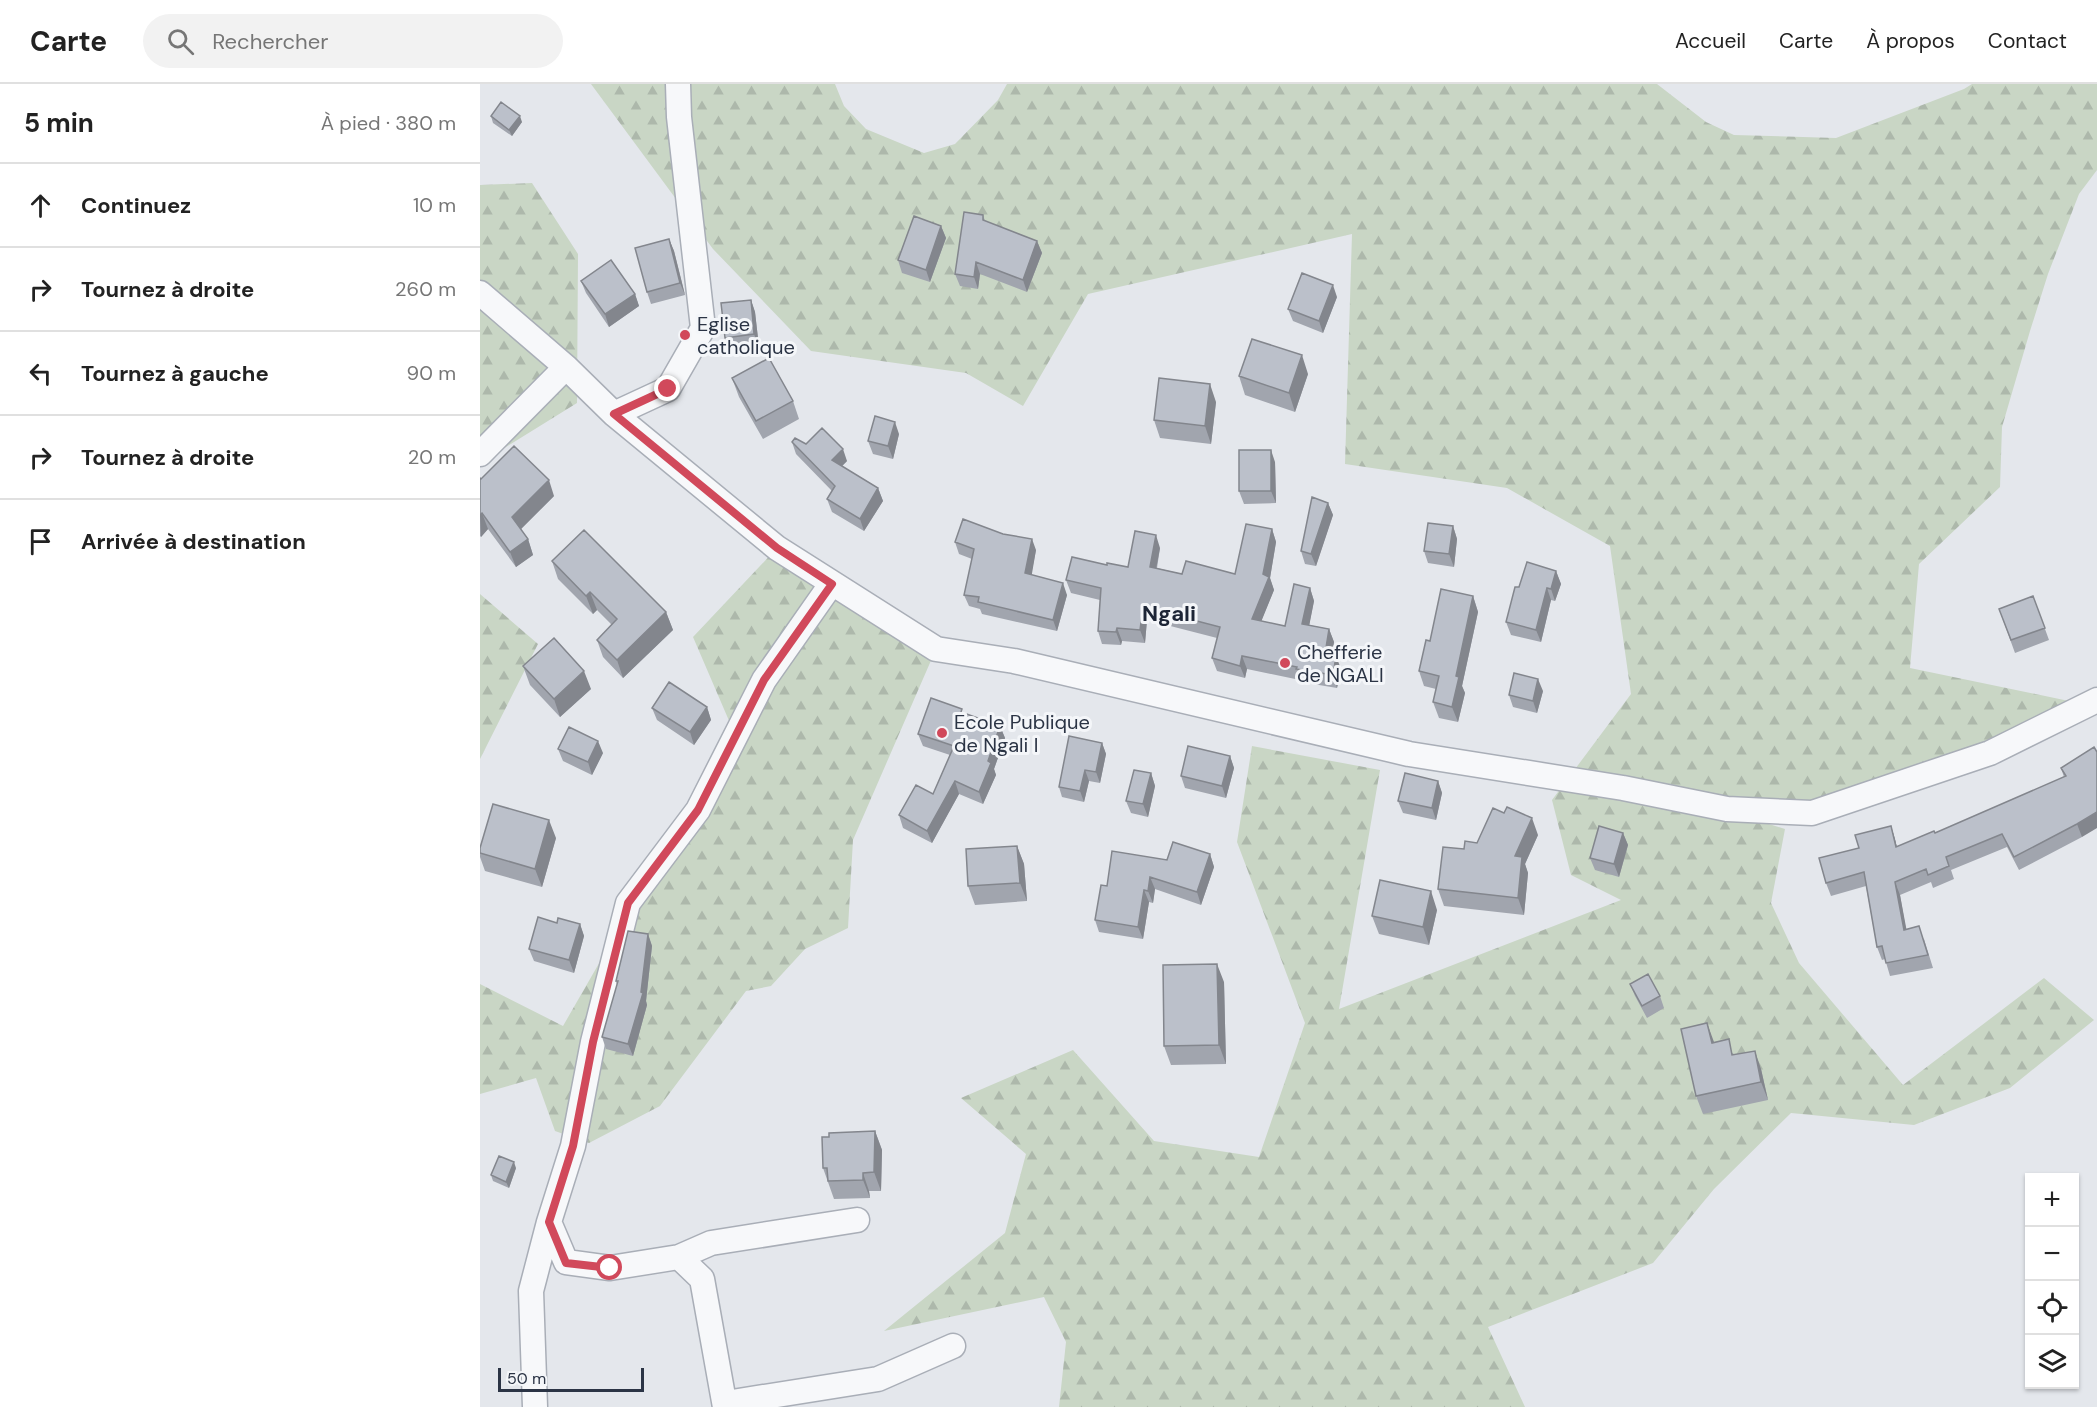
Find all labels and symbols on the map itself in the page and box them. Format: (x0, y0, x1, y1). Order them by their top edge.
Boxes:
place label: Eglise catholique (697, 311, 795, 360)
marker: Eglise catholique (678, 328, 692, 342)
route end (654, 375, 680, 401)
district label: Ngali (1142, 599, 1196, 628)
place label: Chefferie de NGALI (1297, 639, 1384, 688)
marker: Chefferie de NGALI (1278, 656, 1292, 670)
place label: Ecole Publique de Ngali I (954, 709, 1090, 758)
marker: Ecole Publique de Ngali I (935, 726, 949, 740)
route start (596, 1254, 622, 1280)
scale bar (498, 1365, 644, 1392)

